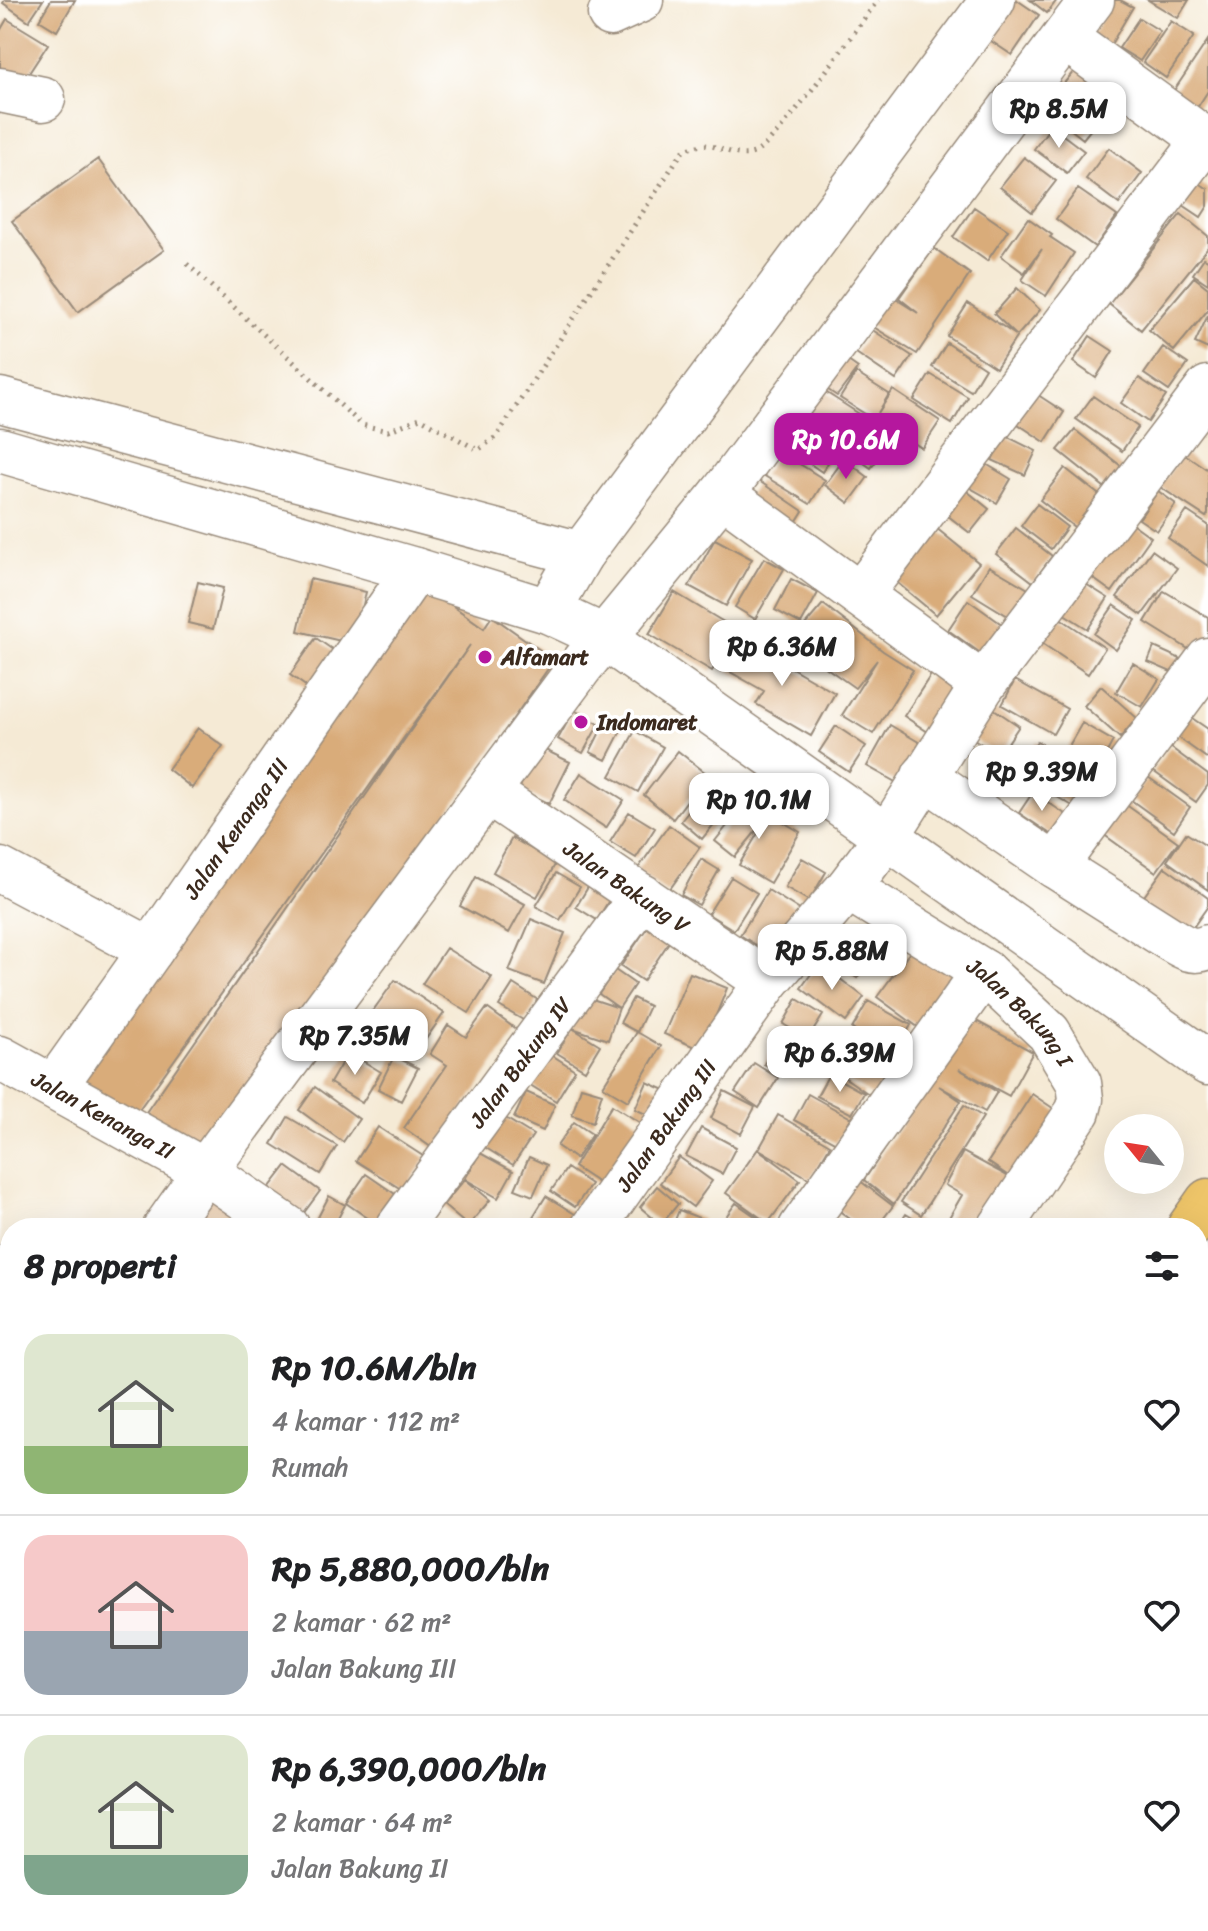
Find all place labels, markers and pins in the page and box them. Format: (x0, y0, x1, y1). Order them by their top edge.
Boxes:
pin: Rp 8.5M (985, 82, 1133, 150)
pin: Rp 10.6M (763, 413, 929, 481)
pin: Rp 6.36M (699, 620, 865, 688)
place label: Alfamart (500, 638, 589, 677)
marker: Alfamart (476, 648, 494, 666)
place label: Indomaret (596, 703, 698, 742)
marker: Indomaret (572, 713, 590, 731)
pin: Rp 9.39M (959, 745, 1125, 813)
pin: Rp 10.1M (676, 773, 842, 841)
pin: Rp 5.88M (749, 924, 915, 992)
pin: Rp 7.35M (272, 1009, 438, 1077)
pin: Rp 6.39M (757, 1026, 923, 1094)

